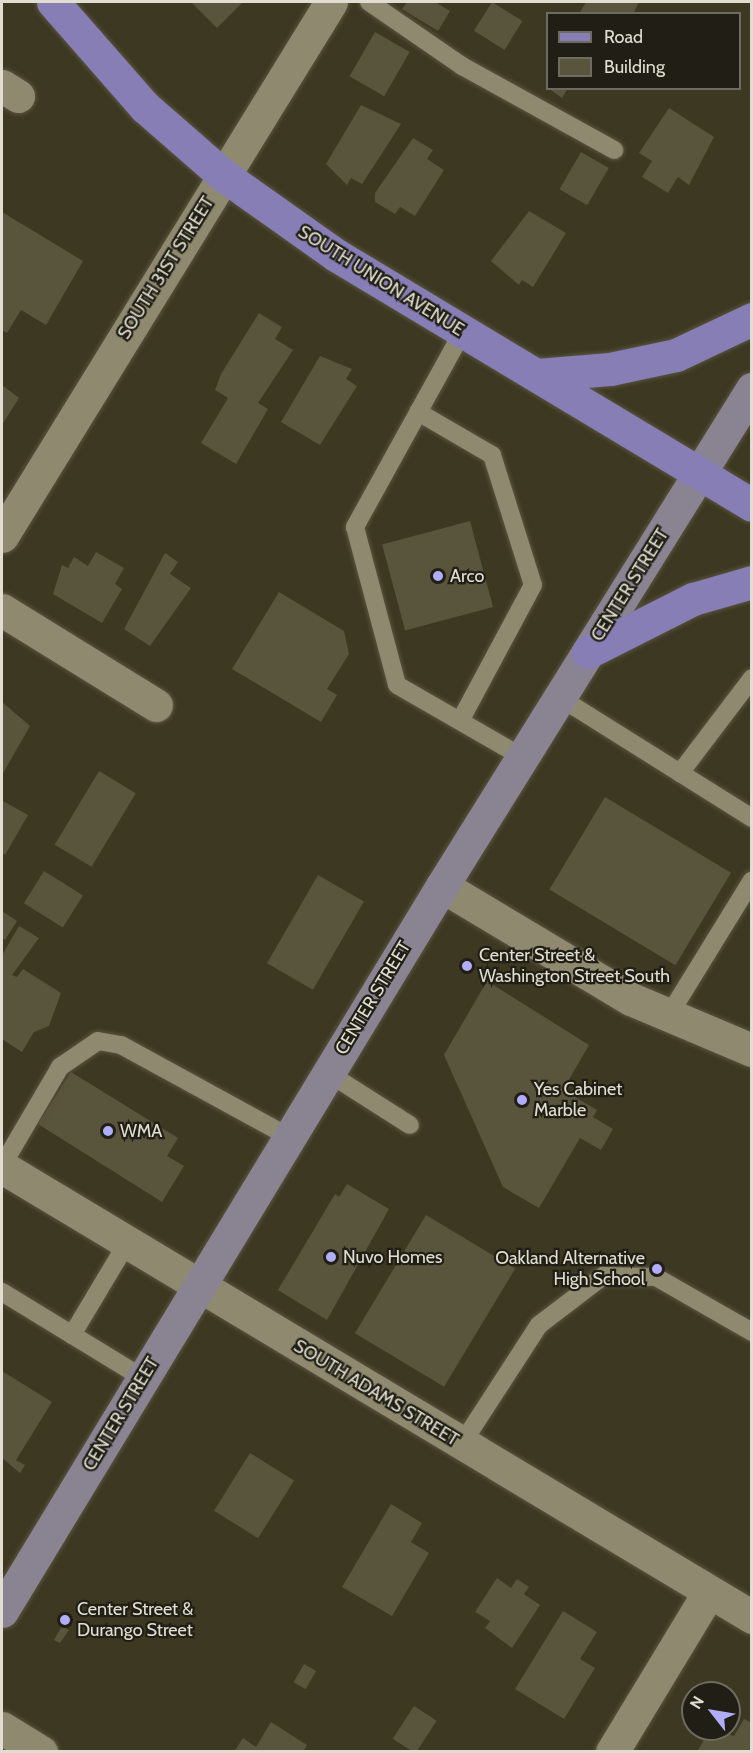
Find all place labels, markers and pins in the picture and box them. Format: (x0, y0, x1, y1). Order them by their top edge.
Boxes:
place label: Arco (450, 565, 484, 587)
marker: Arco (431, 569, 445, 583)
place label: Center Street & Washington Street South (479, 945, 670, 988)
marker: Center Street & Washington Street South (460, 959, 474, 973)
place label: Yes Cabinet Marble (534, 1079, 622, 1122)
marker: Yes Cabinet Marble (515, 1093, 529, 1107)
place label: WMA (120, 1120, 162, 1142)
marker: WMA (101, 1124, 115, 1138)
place label: Nuvo Homes (343, 1246, 442, 1268)
place label: Oakland Alternative High School (495, 1248, 645, 1290)
marker: Nuvo Homes (324, 1250, 338, 1264)
marker: Oakland Alternative High School (650, 1262, 664, 1276)
place label: Center Street & Durango Street (77, 1599, 193, 1642)
marker: Center Street & Durango Street (58, 1613, 72, 1627)

